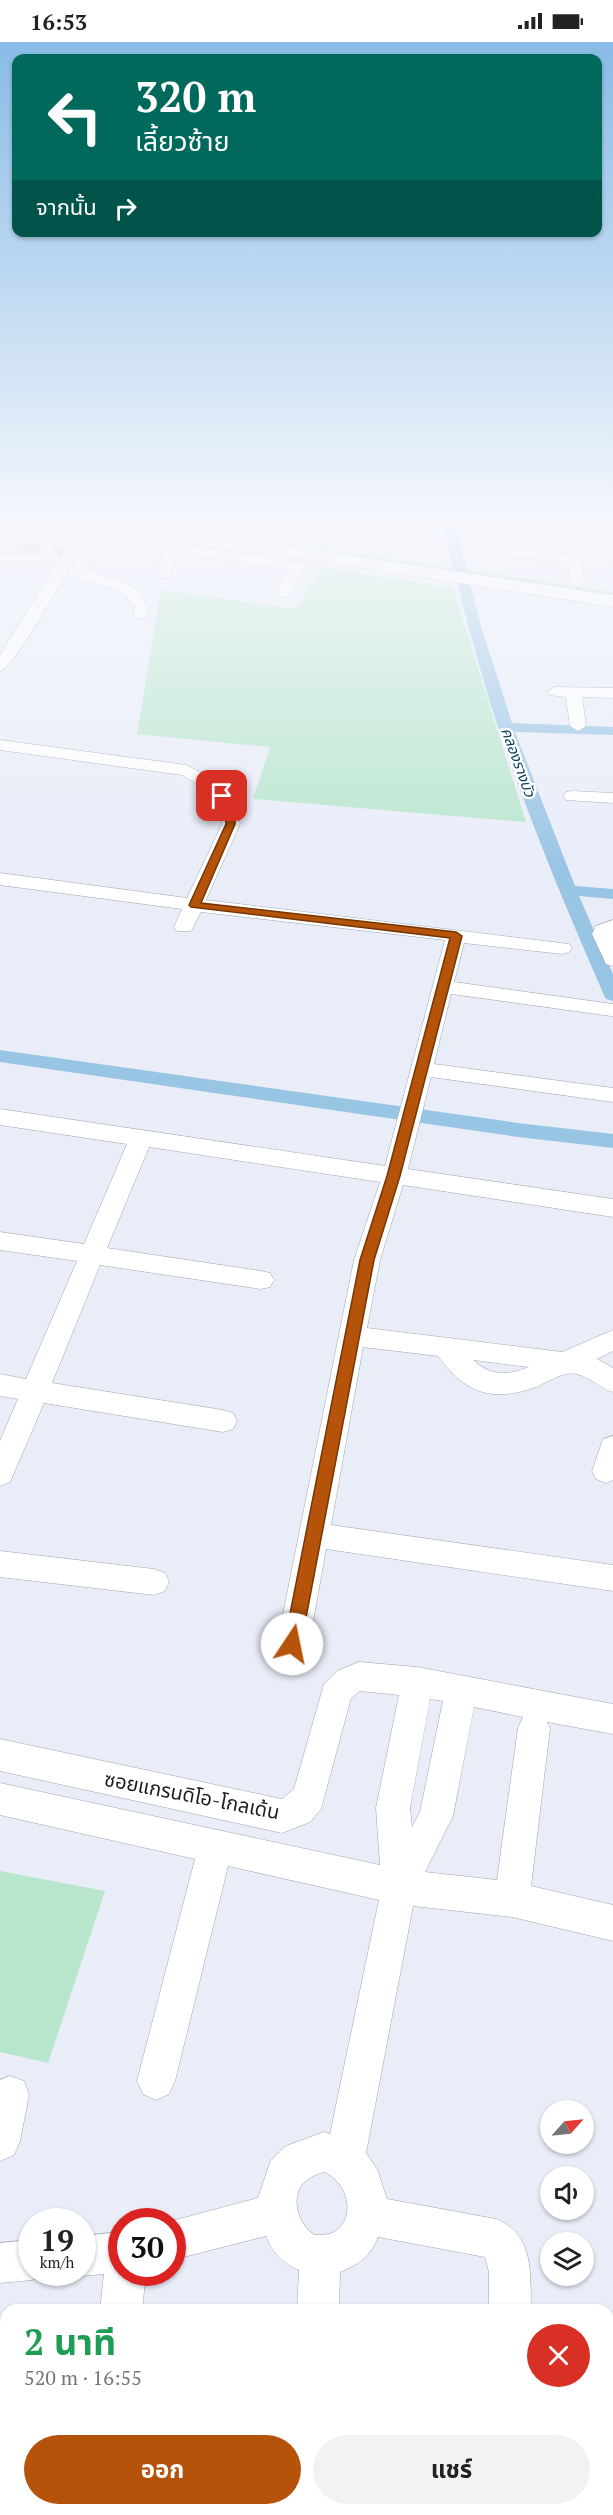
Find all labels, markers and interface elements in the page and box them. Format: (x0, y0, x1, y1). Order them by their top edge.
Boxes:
text: 16:53 (30, 7, 87, 36)
text: 320 m (135, 68, 256, 124)
icon: left (36, 78, 114, 156)
text: เลี้ยวซ้าย (135, 123, 229, 159)
text: จากนั้น (36, 192, 97, 221)
icon: right (109, 192, 142, 225)
water label: คลองรางบัว (497, 725, 541, 800)
pin (196, 770, 247, 821)
icon: arrive (205, 779, 238, 812)
position arrow (260, 1612, 324, 1676)
street label: ซอยแกรนดิโอ-โกลเด้น (102, 1765, 282, 1825)
north arrow (540, 2100, 594, 2154)
map controls (540, 2100, 594, 2286)
button: sound (540, 2166, 594, 2220)
speed limit sign: 30 (108, 2208, 186, 2286)
text: 19 (40, 2220, 74, 2260)
button: layers (540, 2232, 594, 2286)
text: km/h (40, 2252, 74, 2272)
text: 2 นาที (24, 2318, 116, 2365)
button: close (527, 2324, 590, 2387)
text: 520 m · 16:55 (24, 2364, 142, 2391)
button: ออก (24, 2435, 301, 2504)
button: แชร์ (313, 2435, 590, 2504)

